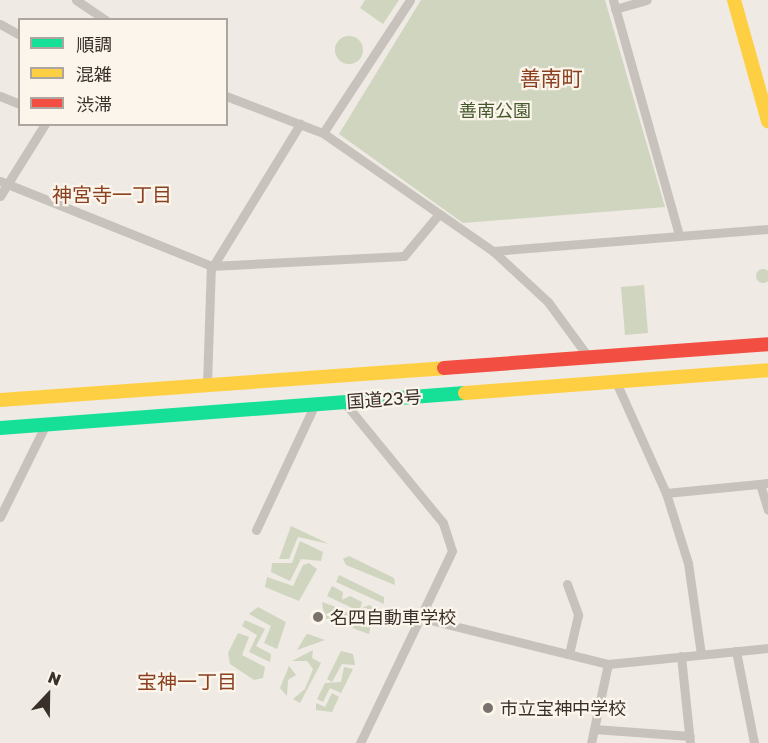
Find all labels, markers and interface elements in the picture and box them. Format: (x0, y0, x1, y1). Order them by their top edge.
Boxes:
legend (18, 18, 228, 126)
text: 順調 (76, 33, 112, 55)
text: 混雑 (76, 63, 112, 85)
district label: 善南町 (520, 65, 582, 91)
text: 渋滞 (76, 93, 112, 115)
park label: 善南公園 (459, 99, 531, 121)
district label: 神宮寺一丁目 (52, 182, 172, 206)
street label: 国道23号 (346, 386, 422, 412)
place label: 名四自動車学校 (330, 606, 456, 628)
marker: 名四自動車学校 (311, 610, 325, 624)
north arrow (18, 665, 78, 725)
text: N (45, 667, 64, 690)
district label: 宝神一丁目 (137, 669, 237, 693)
place label: 市立宝神中学校 (500, 697, 626, 719)
marker: 市立宝神中学校 (481, 701, 495, 715)

